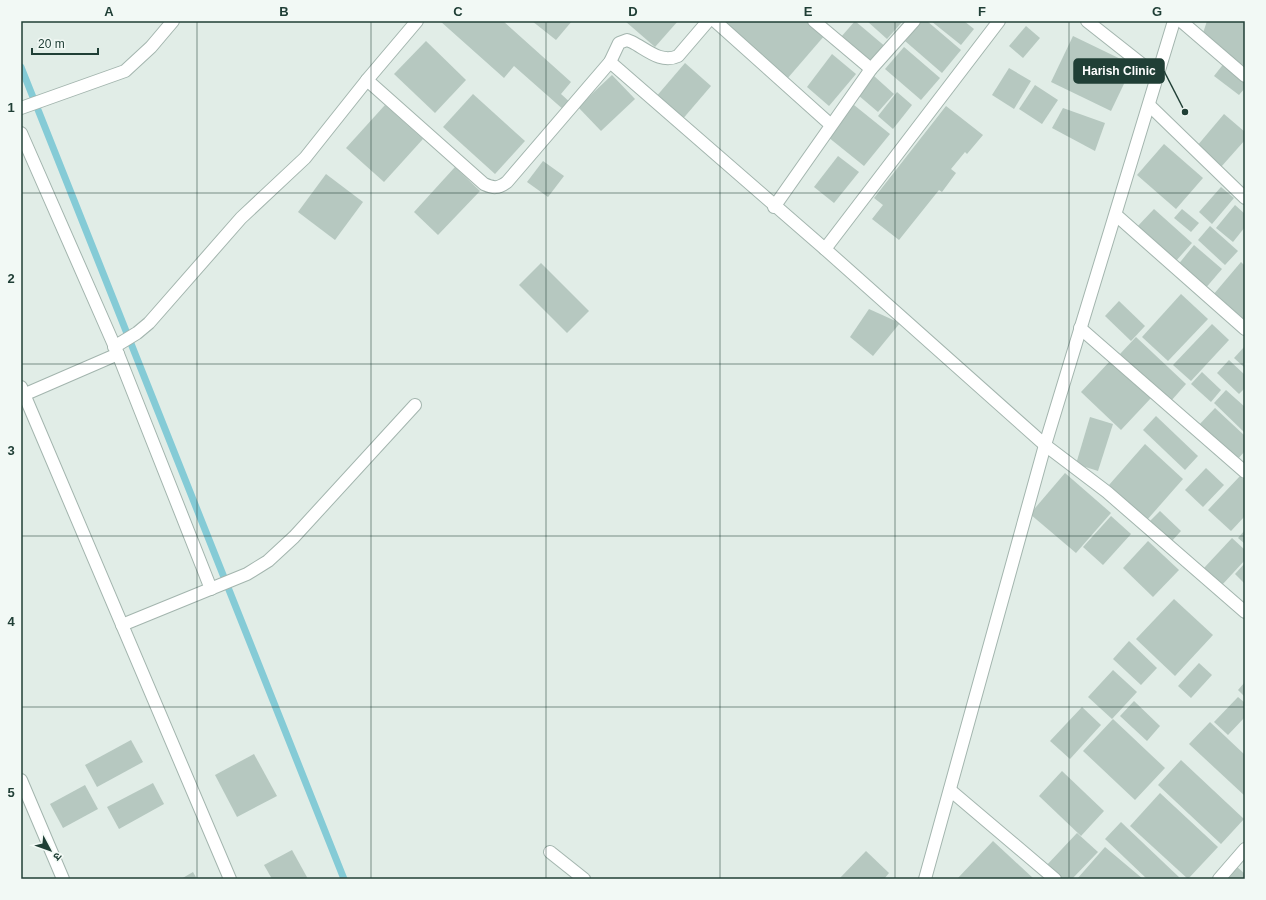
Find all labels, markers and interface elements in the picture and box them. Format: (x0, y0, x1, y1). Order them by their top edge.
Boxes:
text: A (104, 4, 114, 19)
text: B (279, 4, 289, 19)
text: C (453, 4, 463, 19)
text: D (628, 4, 638, 19)
text: E (804, 4, 813, 19)
text: F (978, 4, 986, 19)
text: G (1152, 4, 1162, 19)
scale bar (32, 30, 98, 56)
text: 20 m (38, 37, 65, 51)
callout: Harish Clinic (1074, 59, 1164, 83)
text: Harish Clinic (1082, 64, 1156, 78)
text: 1 (7, 100, 15, 115)
text: 2 (7, 271, 15, 286)
text: 3 (7, 443, 15, 458)
text: 4 (7, 614, 15, 629)
text: 5 (7, 785, 15, 800)
north arrow (30, 830, 70, 870)
text: उ (51, 850, 64, 863)

